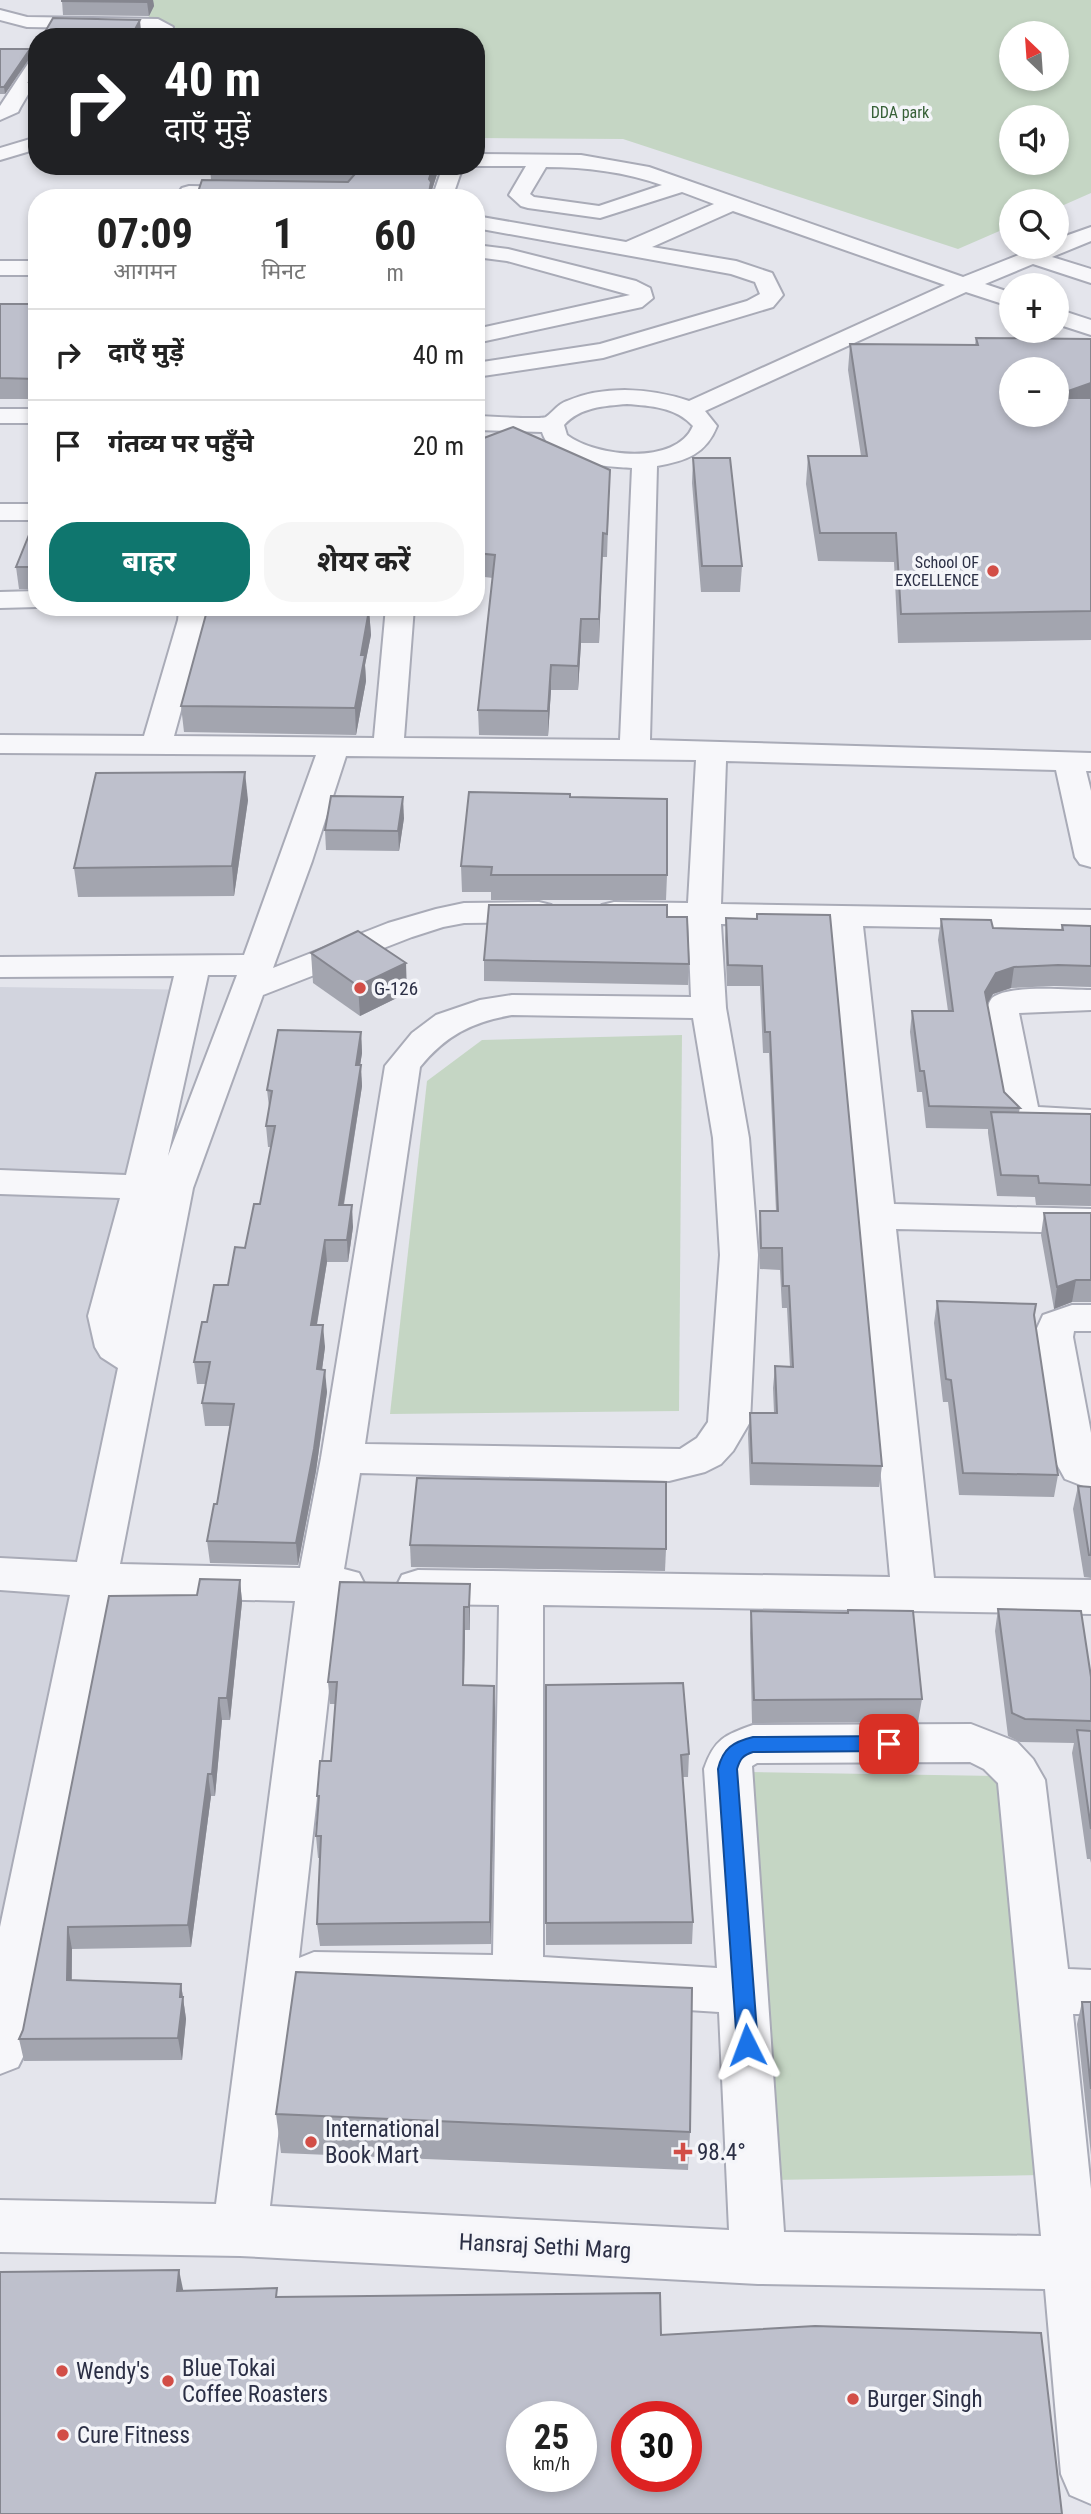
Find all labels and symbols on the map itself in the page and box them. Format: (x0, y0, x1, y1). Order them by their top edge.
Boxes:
north arrow (999, 21, 1069, 91)
park label: DDA park (871, 103, 930, 122)
place label: School OF EXCELLENCE (895, 553, 979, 590)
marker: School OF EXCELLENCE (985, 563, 1001, 579)
place label: G-126 (374, 977, 418, 1000)
marker: G-126 (352, 980, 368, 996)
pin (859, 1714, 919, 1774)
position arrow (710, 2008, 784, 2082)
place label: International Book Mart (325, 2116, 440, 2169)
marker: International Book Mart (303, 2134, 319, 2150)
place label: 98.4° (697, 2139, 746, 2166)
marker: 98.4° (675, 2144, 691, 2160)
street label: Hansraj Sethi Marg (458, 2229, 632, 2264)
place label: Blue Tokai Coffee Roasters (182, 2355, 328, 2408)
place label: Wendy's (76, 2358, 150, 2385)
marker: Wendy's (54, 2363, 70, 2379)
marker: Blue Tokai Coffee Roasters (160, 2373, 176, 2389)
place label: Burger Singh (867, 2386, 983, 2413)
marker: Burger Singh (845, 2391, 861, 2407)
speed limit sign: 30 (611, 2401, 702, 2492)
place label: Cure Fitness (77, 2422, 190, 2449)
marker: Cure Fitness (55, 2427, 71, 2443)

